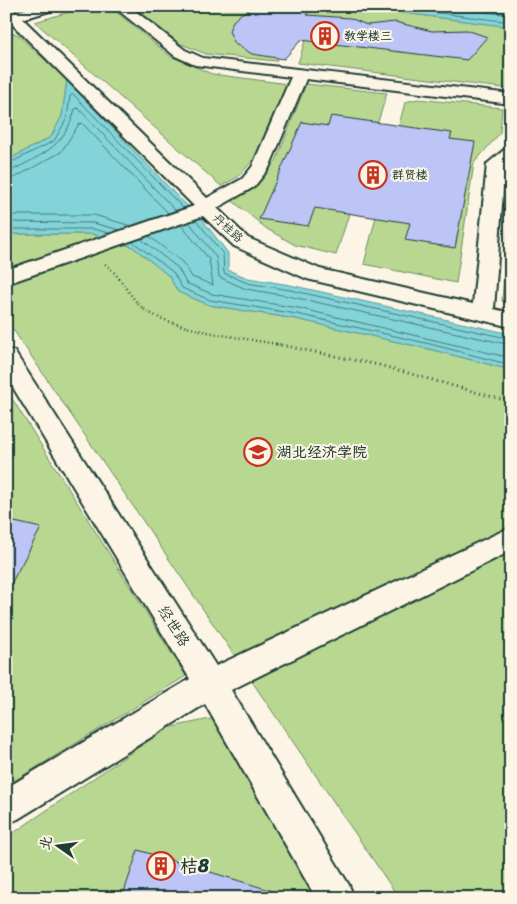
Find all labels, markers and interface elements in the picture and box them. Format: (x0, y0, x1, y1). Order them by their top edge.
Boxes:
building icon: 教学楼三 (310, 21, 340, 51)
place label: 教学楼三 (344, 25, 392, 47)
building icon: 群贤楼 (358, 160, 388, 190)
place label: 群贤楼 (392, 164, 428, 186)
street label: 丹桂路 (207, 208, 249, 248)
school or university icon: 湖北经济学院 (243, 437, 273, 467)
place label: 湖北经济学院 (277, 439, 367, 465)
street label: 经世路 (151, 600, 197, 652)
north arrow (32, 822, 82, 872)
text: 北 (32, 833, 60, 853)
place label: 桔8 (180, 850, 209, 882)
building icon: 桔8 (146, 851, 176, 881)

